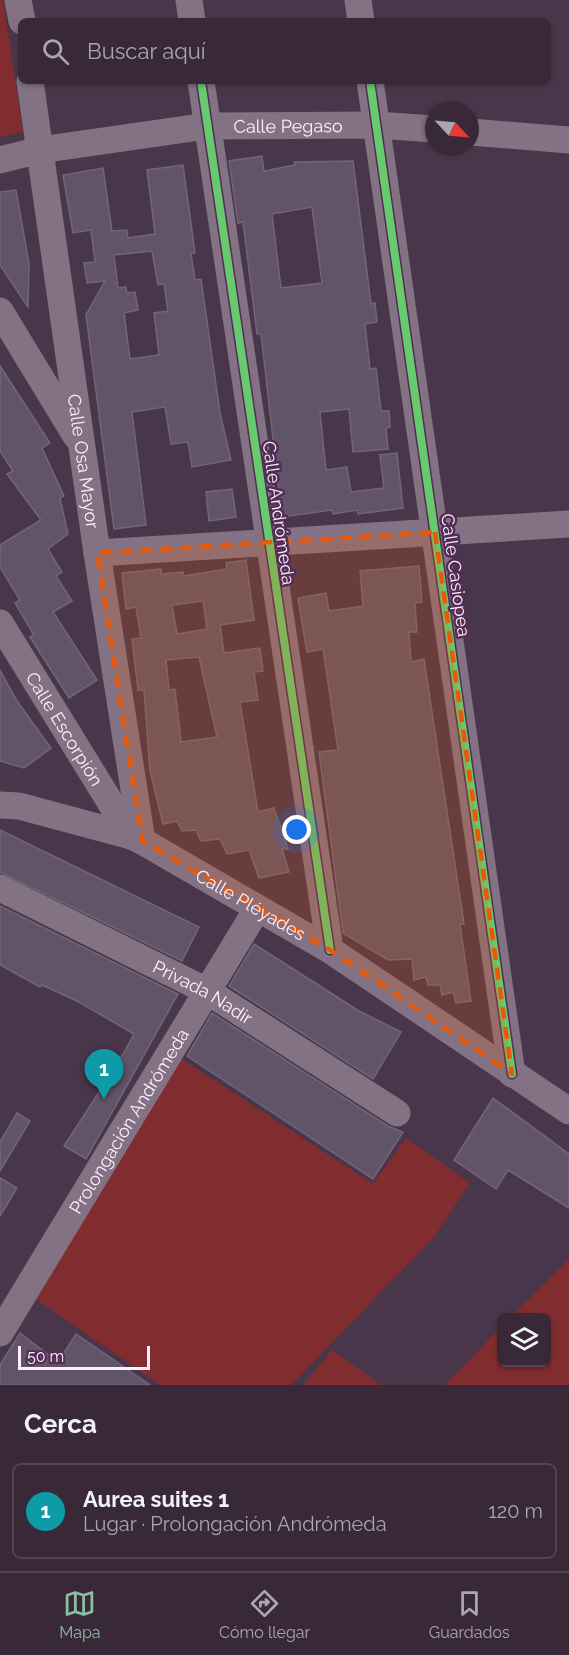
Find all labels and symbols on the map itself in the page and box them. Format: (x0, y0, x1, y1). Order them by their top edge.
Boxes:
north arrow (425, 102, 479, 156)
street label: Calle Pegaso (233, 115, 343, 136)
street label: Calle Osa Mayor (64, 393, 104, 530)
street label: Calle Andrómeda (258, 440, 300, 586)
street label: Calle Casiopea (437, 512, 475, 638)
street label: Calle Escorpión (22, 668, 108, 789)
your location (282, 815, 311, 844)
street label: Calle Pléyades (192, 864, 310, 944)
street label: Privada Nadir (150, 955, 257, 1029)
street label: Prolongación Andrómeda (64, 1024, 193, 1217)
pin: 1 (84, 1050, 124, 1099)
scale bar (18, 1343, 150, 1370)

